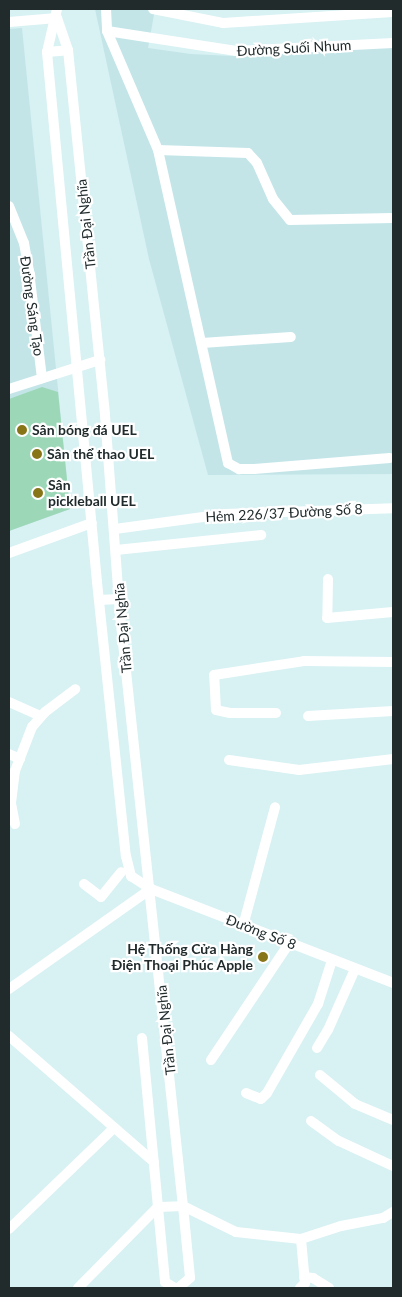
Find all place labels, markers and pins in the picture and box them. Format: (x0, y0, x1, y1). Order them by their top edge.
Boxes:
place label: Sân bóng đá UEL (32, 422, 137, 438)
marker: Sân bóng đá UEL (16, 424, 28, 436)
place label: Sân thể thao UEL (47, 446, 154, 462)
marker: Sân thể thao UEL (31, 448, 43, 460)
place label: Sân pickleball UEL (48, 477, 136, 510)
marker: Sân pickleball UEL (32, 487, 44, 499)
place label: Hệ Thống Cửa Hàng Điện Thoại Phúc Apple (111, 941, 253, 974)
marker: Hệ Thống Cửa Hàng Điện Thoại Phúc Apple (257, 951, 269, 963)

